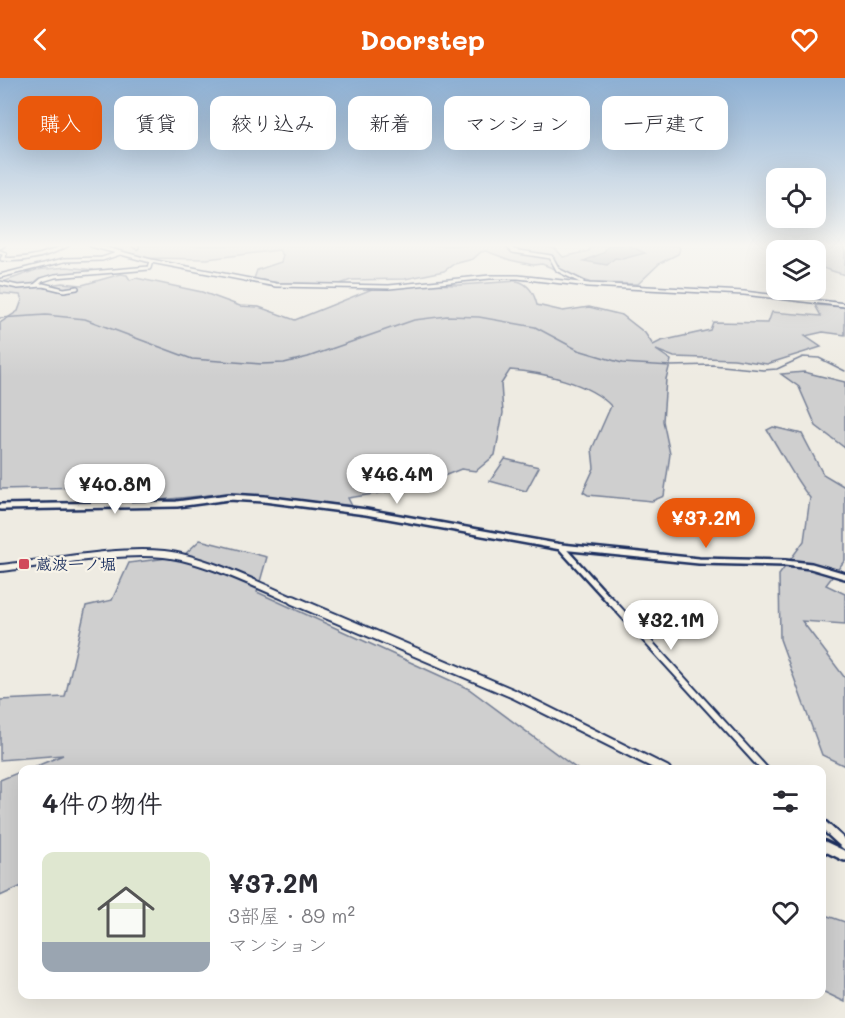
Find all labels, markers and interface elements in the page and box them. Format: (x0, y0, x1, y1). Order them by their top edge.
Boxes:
text: Doorstep (360, 22, 485, 57)
icon: back (24, 23, 57, 56)
icon: heart (788, 23, 821, 56)
chip: 購入 (18, 96, 102, 150)
chip: 賃貸 (114, 96, 198, 150)
chip: 絞り込み (210, 96, 336, 150)
chip: 新着 (348, 96, 432, 150)
chip: マンション (444, 96, 590, 150)
chip: 一戸建て (602, 96, 728, 150)
map controls (766, 168, 826, 300)
button: locate (766, 168, 826, 228)
button: layers (766, 240, 826, 300)
pin: ¥46.4M (348, 454, 446, 505)
text: ¥46.4M (361, 460, 433, 486)
pin: ¥40.8M (66, 464, 164, 515)
text: ¥40.8M (78, 470, 152, 496)
pin: ¥37.2M (657, 498, 755, 549)
text: ¥37.2M (671, 504, 741, 530)
place label: 蔵波一ノ堀 (36, 553, 116, 574)
marker: 蔵波一ノ堀 (17, 557, 31, 571)
pin: ¥32.1M (622, 600, 720, 651)
text: ¥32.1M (637, 606, 705, 632)
icon: filters (769, 785, 802, 818)
text: 4件の物件 (42, 786, 162, 820)
text: ¥37.2M (228, 866, 319, 900)
icon: home (90, 876, 162, 948)
icon: heart (769, 896, 802, 929)
text: 3部屋 · 89 m² (228, 902, 355, 928)
text: マンション (228, 931, 327, 957)

